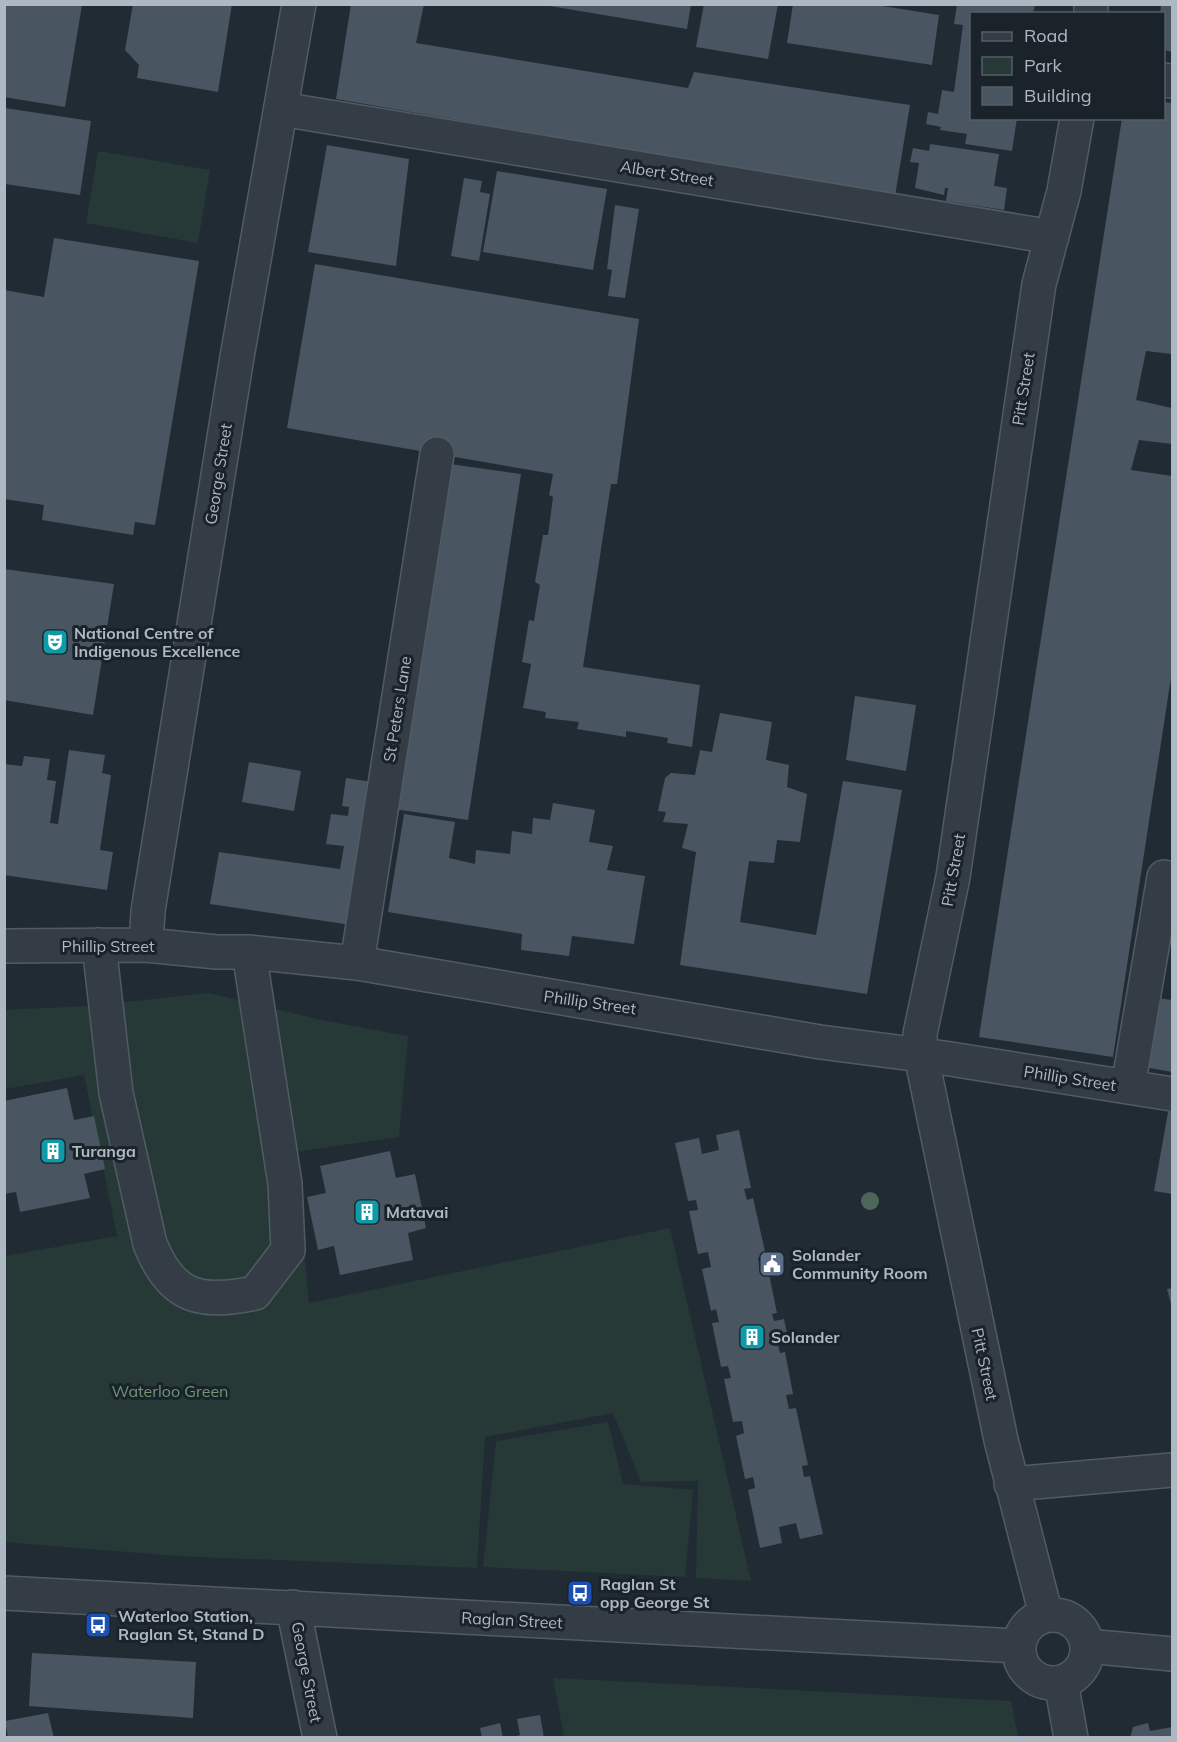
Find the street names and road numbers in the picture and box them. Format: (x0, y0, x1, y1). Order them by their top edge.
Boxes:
street label: Albert Street (619, 156, 715, 190)
street label: Pitt Street (1007, 351, 1039, 427)
street label: George Street (200, 422, 236, 526)
street label: St Peters Lane (379, 655, 415, 763)
street label: Pitt Street (937, 832, 969, 908)
street label: Phillip Street (61, 936, 155, 956)
street label: Phillip Street (543, 986, 638, 1018)
street label: Phillip Street (1022, 1061, 1118, 1095)
street label: Pitt Street (968, 1326, 1003, 1402)
street label: Raglan Street (461, 1607, 564, 1633)
street label: George Street (287, 1620, 327, 1724)

